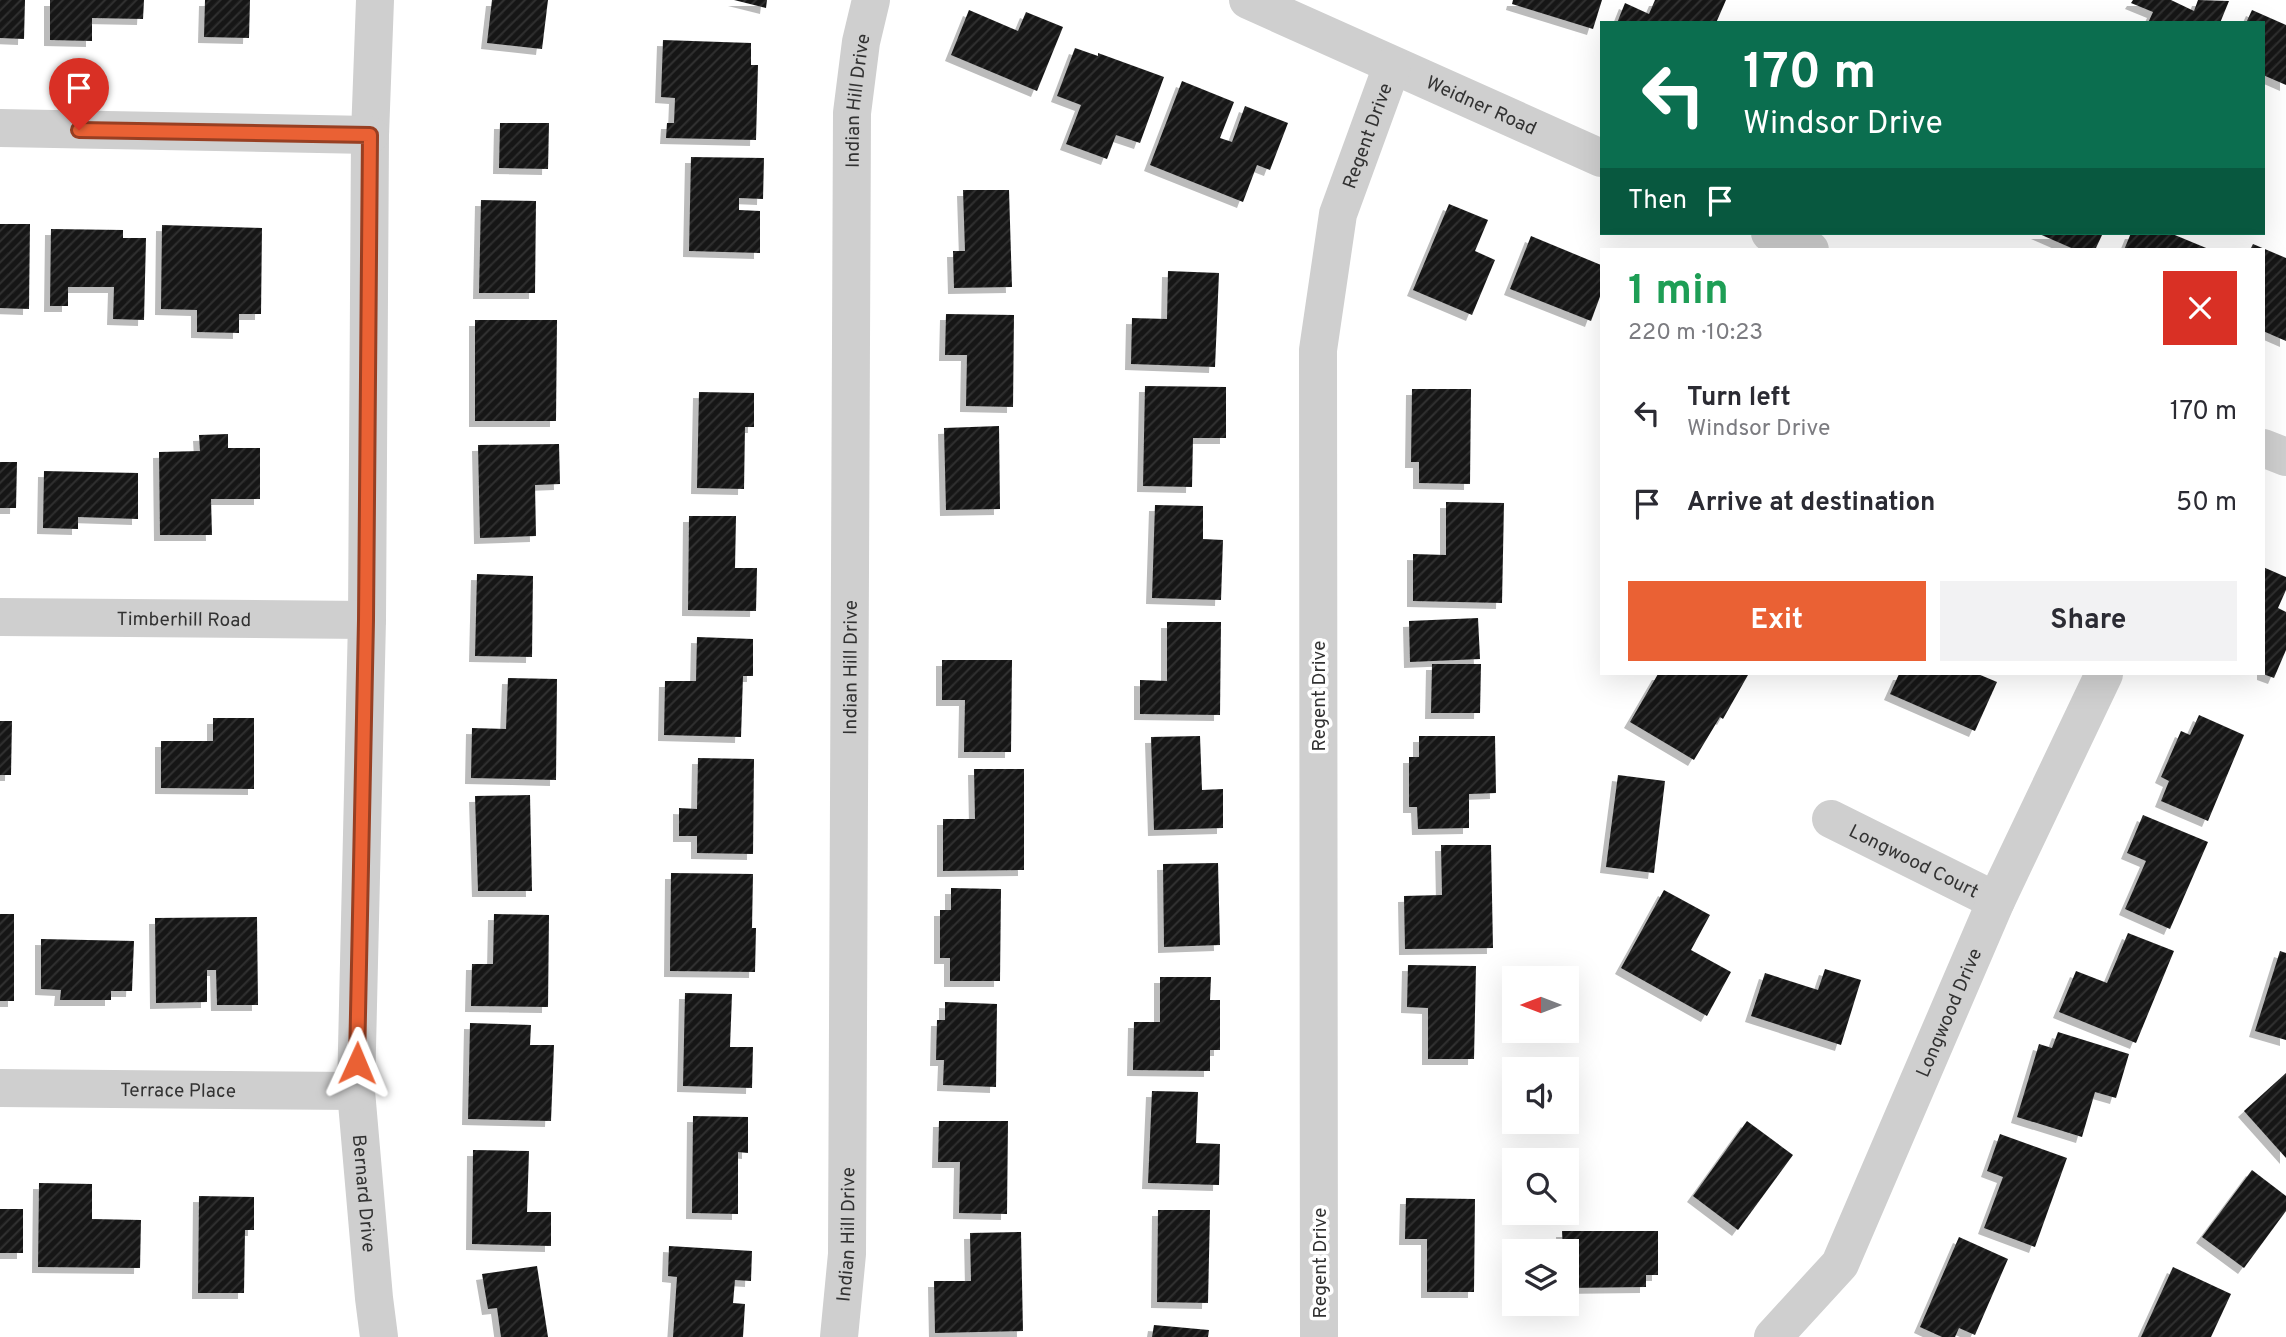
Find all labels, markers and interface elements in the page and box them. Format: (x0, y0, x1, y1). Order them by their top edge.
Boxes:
street label: Indian Hill Drive (842, 31, 877, 168)
text: 170 m (1743, 44, 1876, 106)
icon: left (1628, 49, 1719, 140)
pin (49, 58, 109, 130)
icon: arrive (60, 69, 98, 107)
street label: Weidner Road (1422, 71, 1540, 142)
street label: Regent Drive (1338, 80, 1399, 192)
text: Windsor Drive (1743, 105, 1943, 145)
icon: arrive (1701, 182, 1739, 220)
text: Then (1628, 185, 1687, 218)
text: 1 min (1628, 266, 1729, 319)
button: close (2163, 271, 2237, 345)
text: 220 m · 10:23 (1628, 319, 1763, 348)
text: Turn left (1687, 382, 1791, 415)
icon: left (1628, 394, 1666, 432)
text: 170 m (2170, 396, 2237, 429)
text: Windsor Drive (1687, 415, 1831, 444)
icon: arrive (1628, 485, 1666, 523)
text: Arrive at destination (1687, 487, 1935, 520)
text: 50 m (2176, 487, 2237, 520)
button: Exit (1628, 581, 1926, 661)
button: Share (1940, 581, 2237, 661)
street label: Indian Hill Drive (839, 600, 864, 735)
street label: Timberhill Road (117, 608, 251, 633)
street label: Regent Drive (1308, 641, 1332, 751)
street label: Longwood Court (1845, 820, 1982, 905)
street label: Longwood Drive (1912, 945, 1988, 1081)
north arrow (1502, 966, 1578, 1043)
map controls (1502, 966, 1579, 1316)
position arrow (320, 1026, 394, 1100)
button: sound (1502, 1057, 1579, 1134)
street label: Terrace Place (120, 1079, 236, 1104)
street label: Bernard Drive (346, 1133, 380, 1254)
button: search (1502, 1148, 1579, 1225)
street label: Indian Hill Drive (832, 1167, 861, 1303)
street label: Regent Drive (1309, 1208, 1333, 1318)
button: layers (1502, 1239, 1579, 1316)

